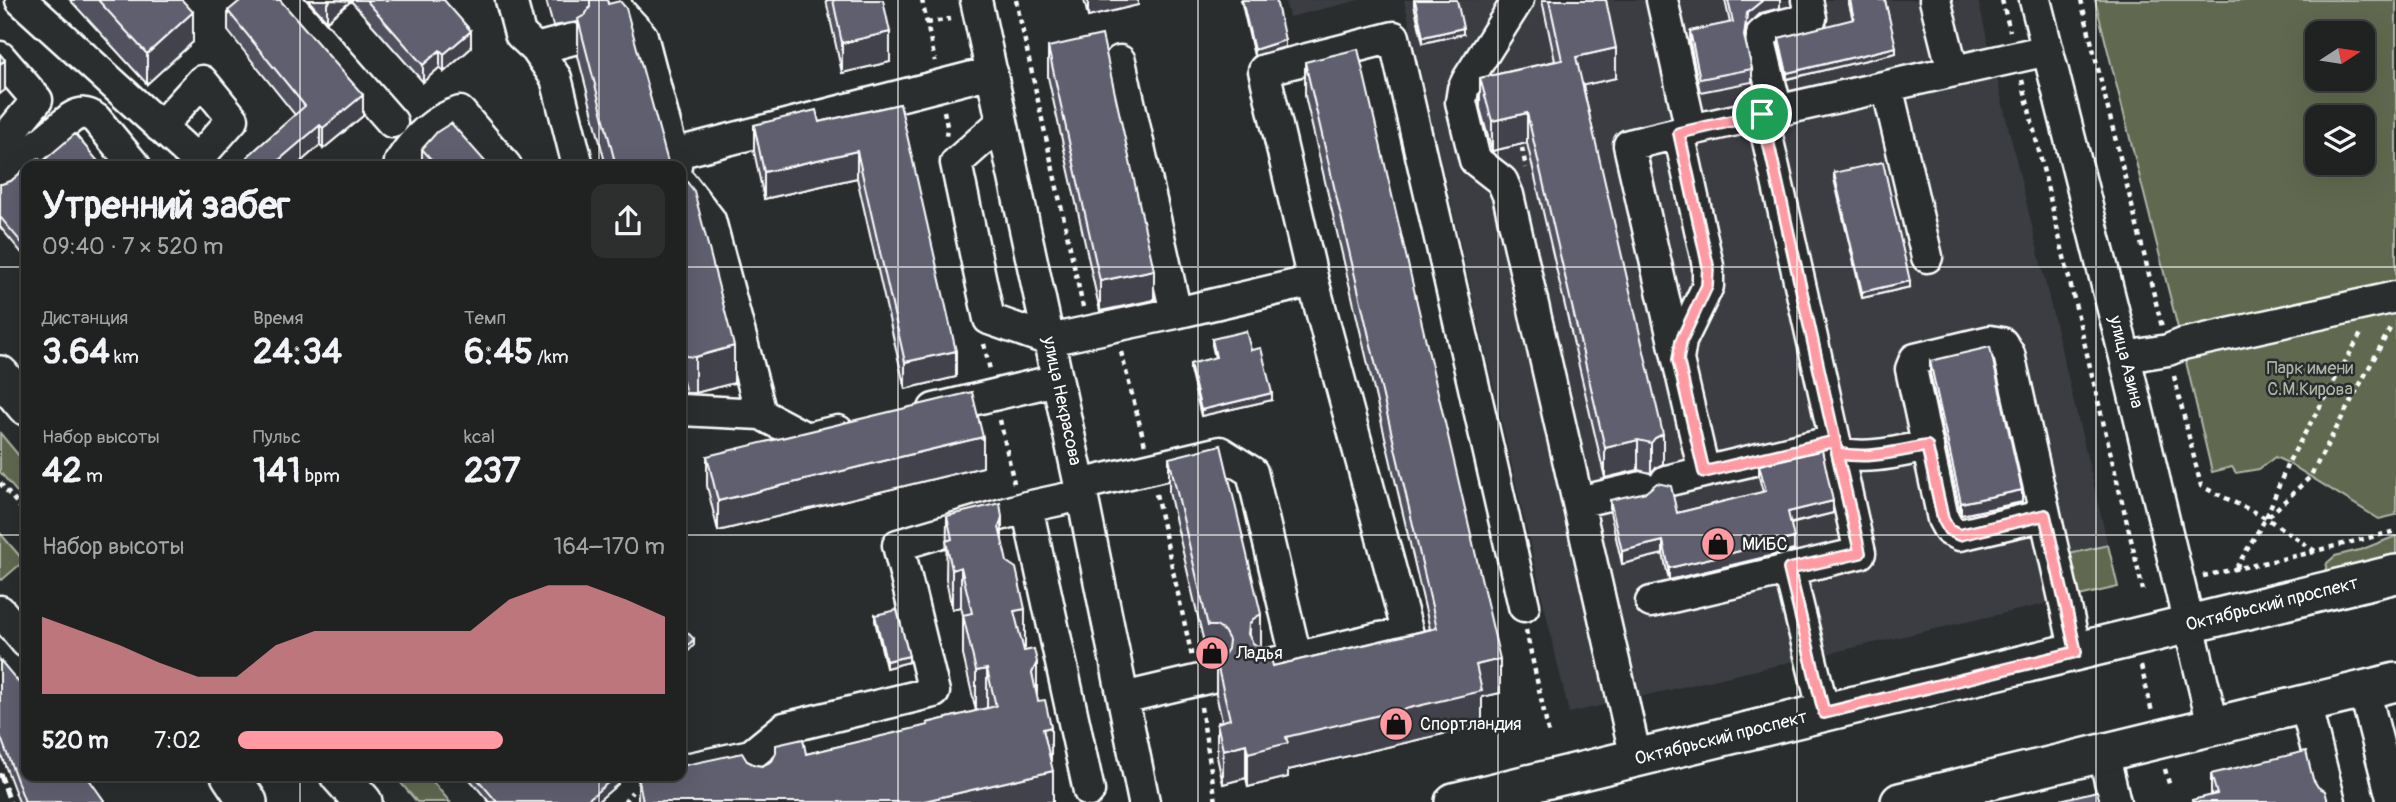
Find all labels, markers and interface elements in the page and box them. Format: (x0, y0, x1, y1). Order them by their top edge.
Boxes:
north arrow (2305, 21, 2375, 91)
map controls (2305, 21, 2375, 175)
pin (1732, 84, 1792, 144)
icon: arrive (1743, 95, 1781, 133)
button: layers (2305, 105, 2375, 175)
text: Утренний забег (42, 182, 290, 230)
button: share (591, 184, 665, 258)
text: 09:40 · 7 × 520 m (42, 232, 223, 261)
text: Дистанция (42, 306, 128, 330)
text: Время (253, 306, 304, 330)
text: Темп (464, 306, 506, 330)
street label: улица Азина (2103, 312, 2149, 411)
text: 3.64 (42, 330, 110, 374)
text: 24:34 (253, 330, 342, 374)
text: 6:45 (464, 330, 533, 374)
street label: улица Некрасова (1037, 333, 1087, 468)
text: km (110, 345, 139, 369)
text: /km (533, 345, 569, 369)
park label: Парк имени С.М.Кирова (2267, 357, 2353, 401)
text: Набор высоты (42, 425, 160, 449)
text: Пульс (253, 425, 301, 449)
text: kcal (464, 425, 495, 449)
text: 42 (42, 449, 82, 493)
text: 141 (253, 449, 301, 493)
text: 237 (464, 449, 521, 493)
text: m (82, 464, 103, 488)
text: bpm (301, 464, 340, 488)
shop icon: МИБС (1699, 525, 1737, 563)
text: Набор высоты (42, 532, 184, 561)
text: 164–170 m (553, 532, 665, 561)
place label: МИБС (1742, 533, 1788, 556)
street label: Октябрьский проспект (2183, 571, 2361, 637)
shop icon: Ладья (1193, 634, 1231, 672)
place label: Ладья (1235, 642, 1283, 665)
shop icon: Спортландия (1377, 705, 1415, 743)
street label: Октябрьский проспект (1632, 705, 1810, 771)
place label: Спортландия (1420, 713, 1522, 736)
text: 520 m (42, 726, 108, 755)
text: 7:02 (154, 726, 201, 755)

